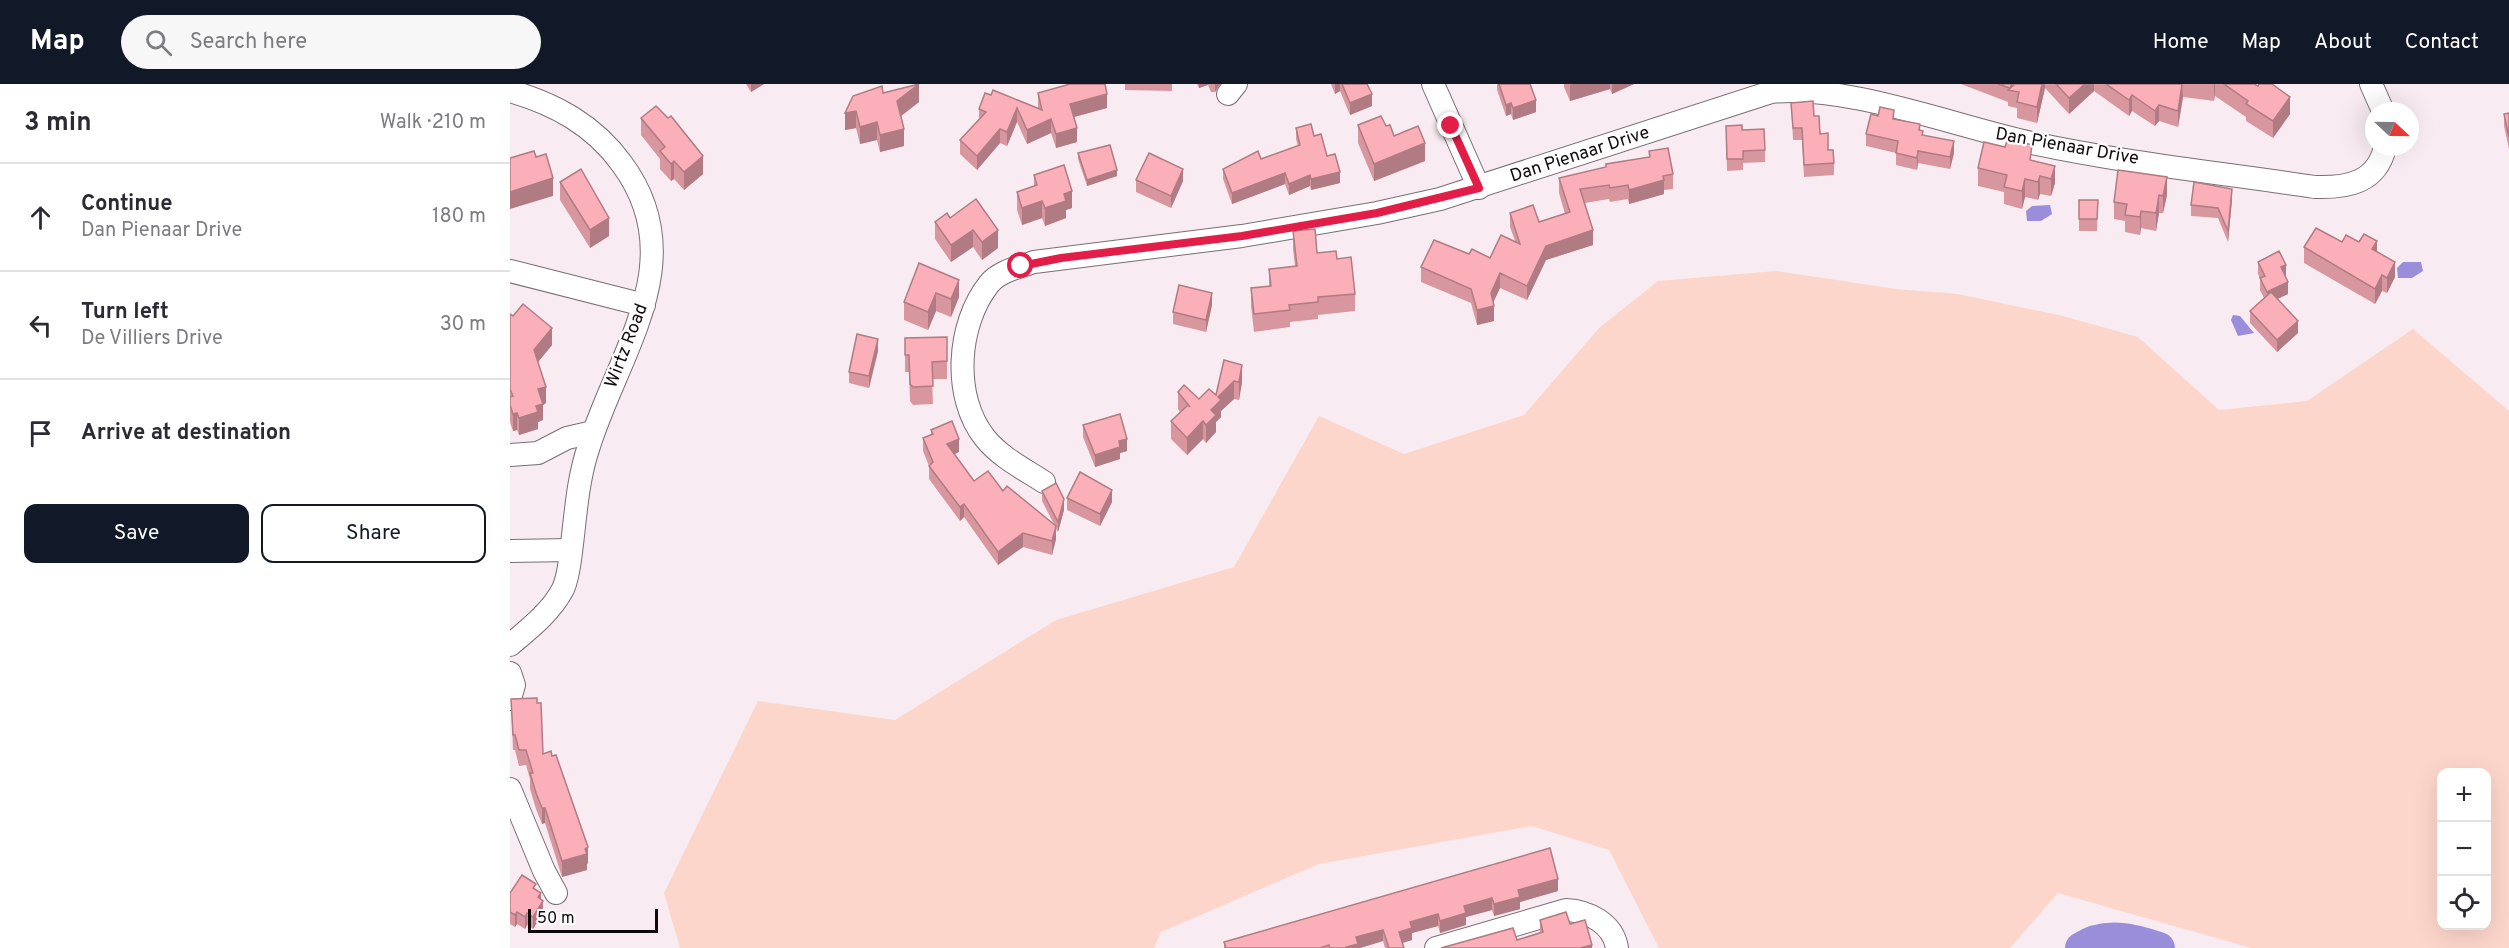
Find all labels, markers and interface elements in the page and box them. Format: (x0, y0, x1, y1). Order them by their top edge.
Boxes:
search box (121, 15, 541, 69)
text: Map (30, 24, 85, 60)
icon: search (142, 26, 175, 59)
text: Search here (190, 29, 307, 56)
text: Home (2153, 29, 2209, 56)
text: Map (2242, 29, 2281, 56)
text: About (2314, 29, 2372, 56)
text: Contact (2405, 29, 2479, 56)
north arrow (2365, 102, 2419, 156)
text: 3 min (24, 107, 92, 140)
text: Walk · 210 m (380, 110, 486, 136)
route end (1437, 112, 1463, 138)
street label: Dan Pienaar Drive (1507, 122, 1653, 188)
street label: Dan Pienaar Drive (1994, 123, 2140, 171)
text: Continue (81, 191, 172, 218)
icon: ahead (24, 201, 57, 234)
text: 180 m (432, 204, 486, 230)
text: Dan Pienaar Drive (81, 218, 242, 244)
route start (1007, 252, 1033, 278)
text: Turn left (81, 299, 169, 326)
street label: Wirtz Road (600, 301, 654, 391)
icon: left (24, 309, 57, 342)
text: 30 m (440, 312, 486, 338)
text: De Villiers Drive (81, 326, 223, 352)
icon: arrive (24, 417, 57, 450)
text: Arrive at destination (81, 420, 291, 447)
button: Save (24, 504, 249, 563)
button: Share (261, 504, 486, 563)
map controls (2437, 768, 2491, 930)
button: + (2437, 768, 2491, 822)
button: − (2437, 822, 2491, 876)
button: locate (2437, 876, 2491, 930)
scale bar (528, 906, 658, 934)
text: 50 m (537, 909, 575, 929)

